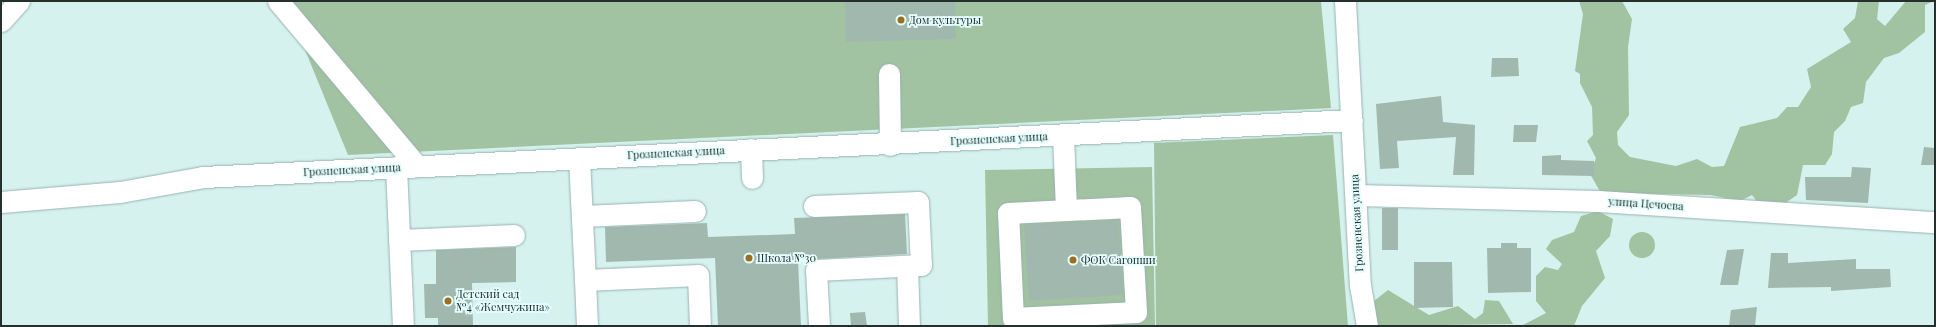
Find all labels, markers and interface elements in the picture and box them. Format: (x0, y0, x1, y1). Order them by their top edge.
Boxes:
place label: Дом культуры (909, 13, 981, 27)
marker: Дом культуры (896, 15, 906, 25)
street label: Грозненская улица (950, 130, 1048, 148)
street label: Грозненская улица (627, 144, 725, 162)
street label: Грозненская улица (303, 161, 401, 179)
street label: Грозненская улица (1348, 174, 1366, 272)
street label: улица Цечоева (1608, 195, 1684, 213)
place label: Школа №30 (757, 251, 816, 265)
marker: Школа №30 (744, 253, 754, 263)
place label: ФОК Сагопши (1081, 253, 1156, 267)
marker: ФОК Сагопши (1068, 255, 1078, 265)
place label: Детский сад №4 «Жемчужина» (456, 288, 550, 314)
marker: Детский сад №4 «Жемчужина» (443, 296, 453, 306)

